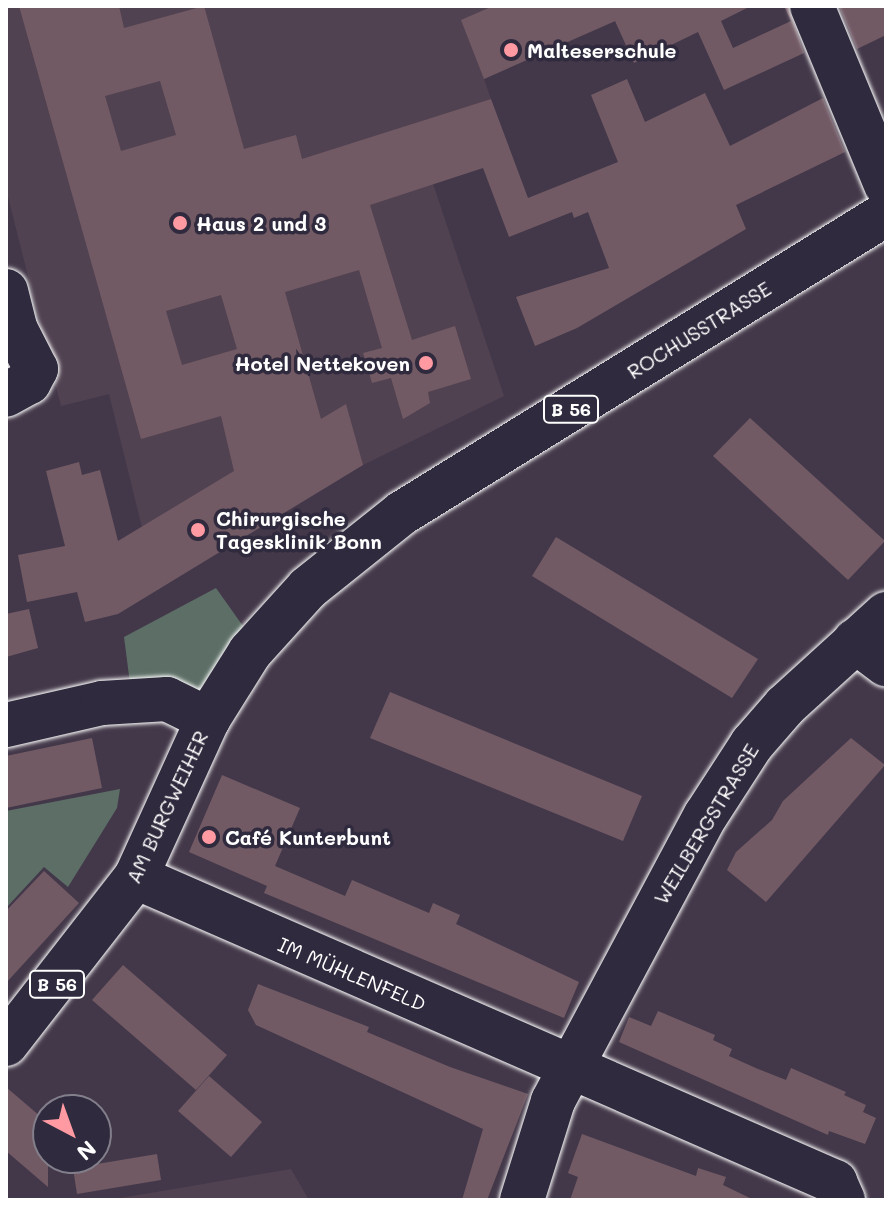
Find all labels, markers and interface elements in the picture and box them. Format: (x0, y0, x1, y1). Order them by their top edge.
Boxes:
place label: Malteserschule (527, 38, 677, 62)
marker: Malteserschule (502, 41, 520, 59)
place label: Haus 2 und 3 (196, 211, 326, 235)
marker: Haus 2 und 3 (171, 214, 189, 232)
street label: ROCHUSSTRASSE (623, 276, 775, 384)
place label: Hotel Nettekoven (234, 351, 410, 375)
marker: Hotel Nettekoven (417, 354, 435, 372)
road number: B 56 (541, 395, 601, 423)
place label: Chirurgische Tagesklinik Bonn (216, 506, 382, 553)
marker: Chirurgische Tagesklinik Bonn (187, 519, 209, 541)
street label: AM BURGWEIHER (121, 727, 213, 887)
street label: WEILBERGSTRASSE (649, 739, 763, 909)
place label: Café Kunterbunt (225, 825, 391, 849)
marker: Café Kunterbunt (200, 828, 218, 846)
street label: IM MÜHLENFELD (274, 932, 430, 1016)
road number: B 56 (27, 970, 87, 998)
north arrow (32, 1094, 112, 1174)
text: N (71, 1135, 103, 1167)

